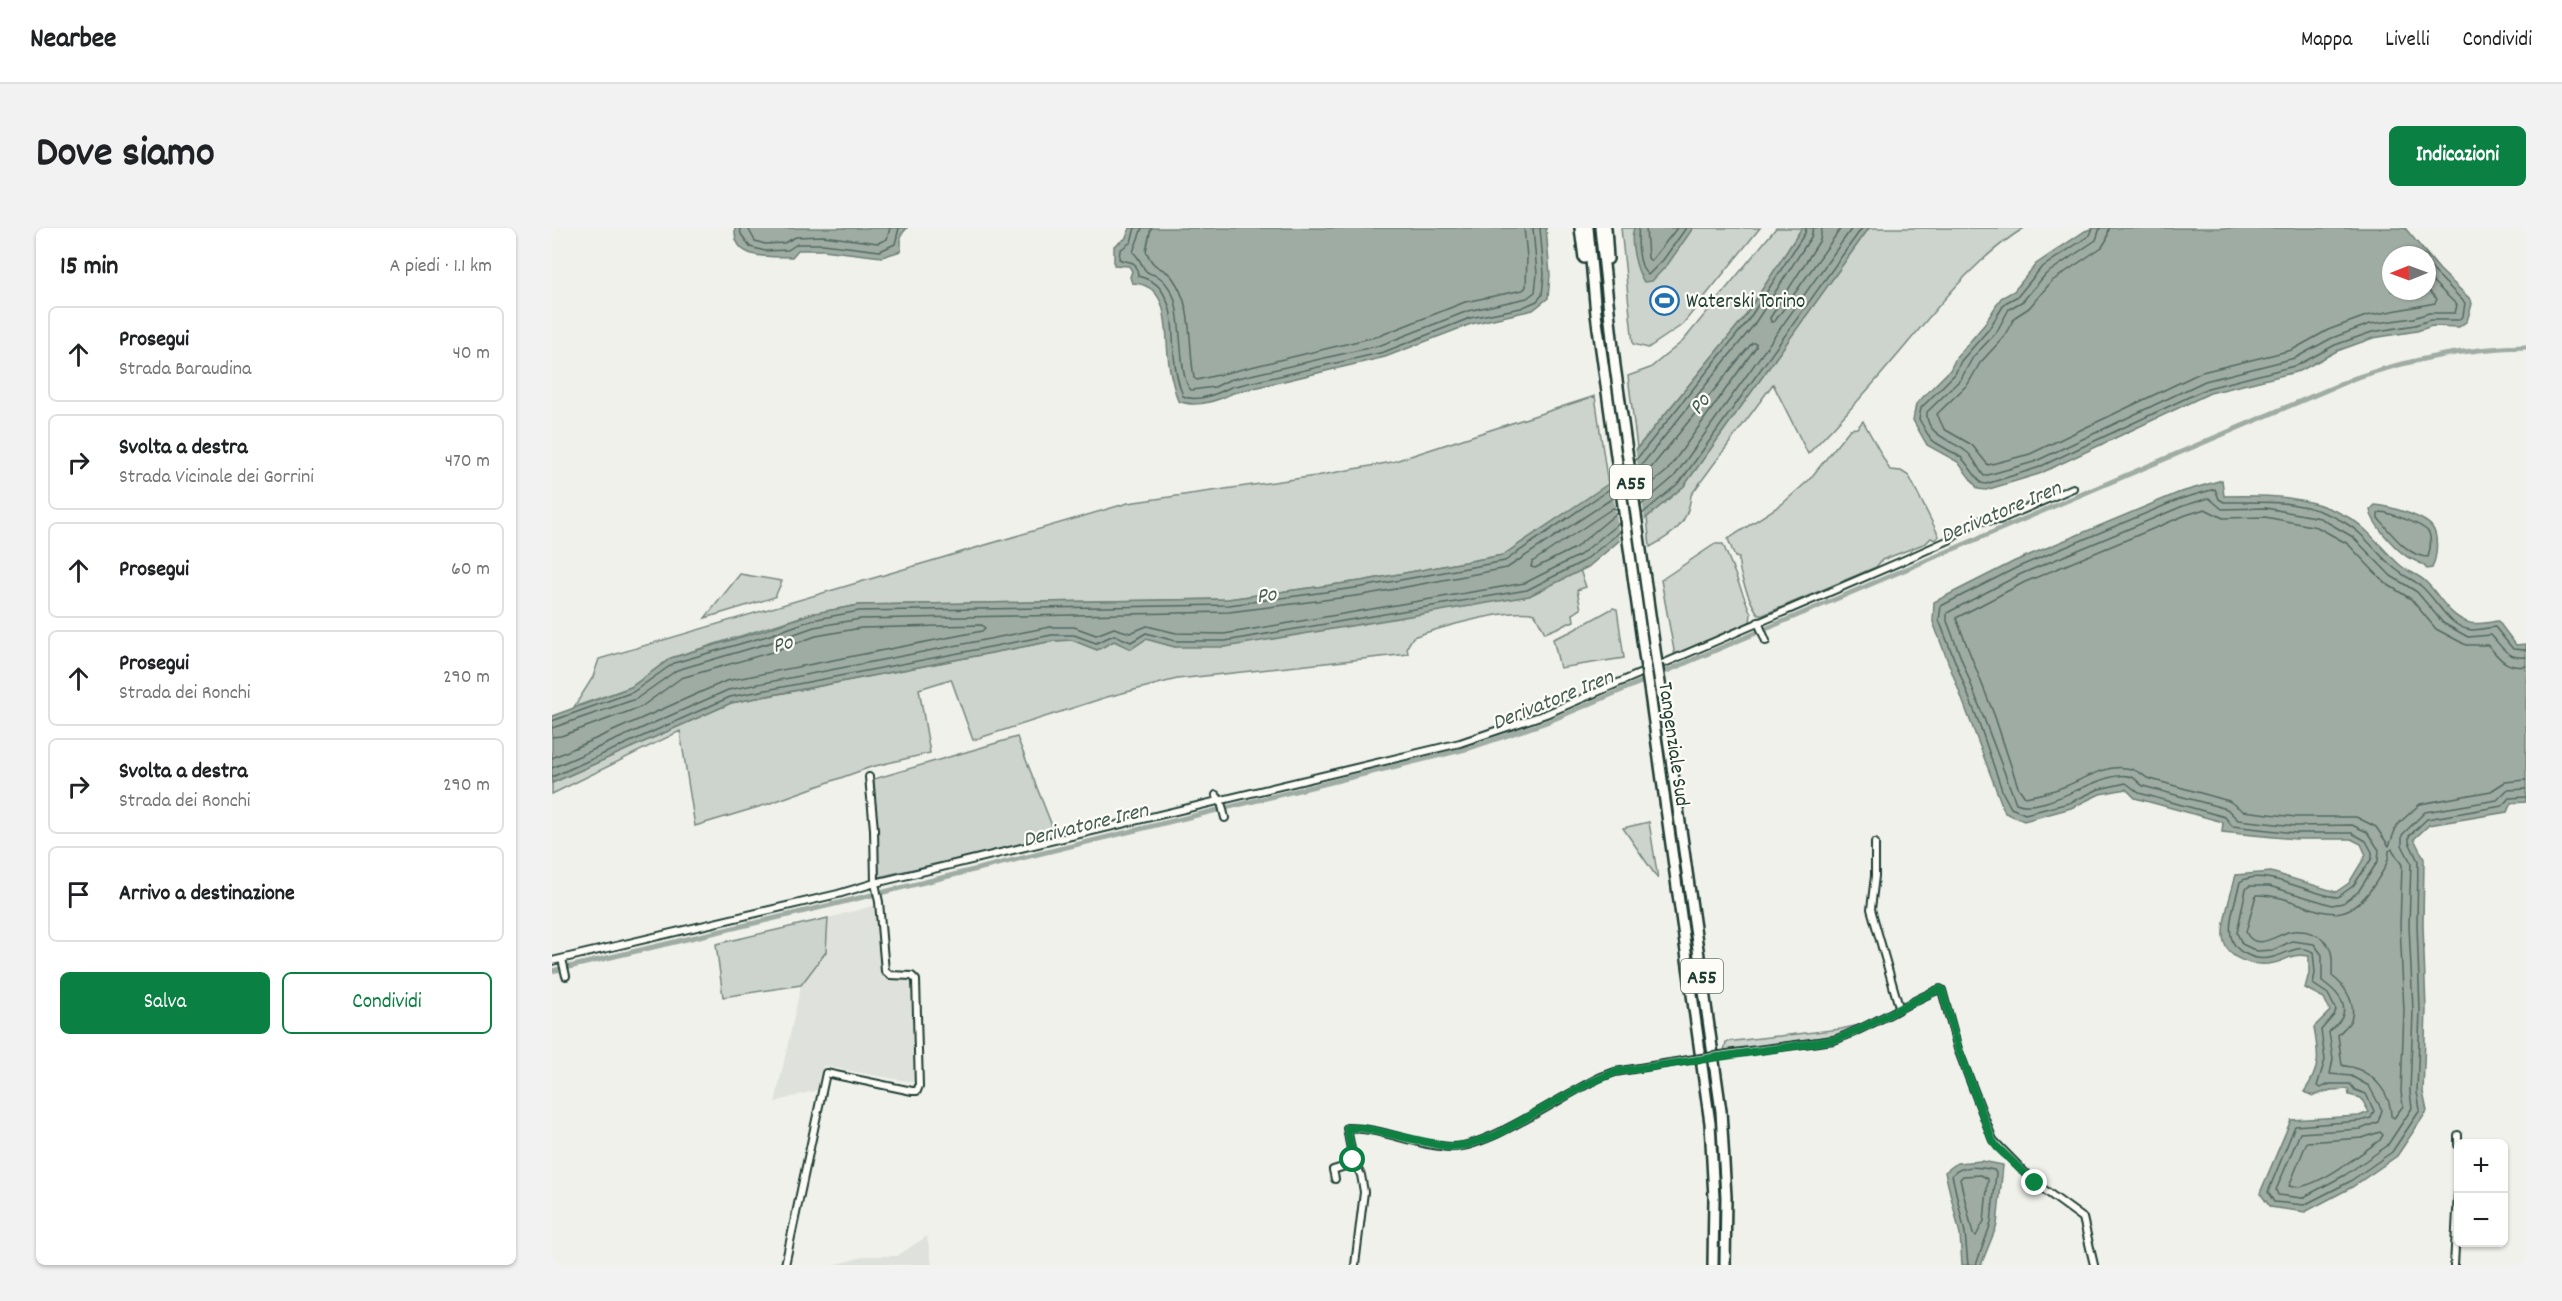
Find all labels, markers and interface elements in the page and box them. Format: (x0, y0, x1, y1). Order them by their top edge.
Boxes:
text: Nearbee (30, 21, 116, 61)
text: Mappa (2301, 26, 2352, 56)
text: Livelli (2385, 26, 2430, 56)
text: Condividi (2463, 26, 2532, 56)
text: Dove siamo (36, 126, 215, 186)
button: Indicazioni (2389, 126, 2526, 186)
north arrow (2382, 246, 2436, 300)
text: 15 min (60, 249, 118, 286)
text: A piedi · 1.1 km (389, 253, 492, 281)
sports icon: Waterski Torino (1649, 284, 1681, 316)
place label: Waterski Torino (1686, 288, 1805, 318)
text: Prosegui (119, 325, 189, 356)
icon: ahead (62, 338, 95, 371)
text: 40 m (452, 340, 490, 368)
text: Strada Baraudina (119, 356, 251, 384)
water label: Po (1682, 387, 1720, 422)
text: Svolta a destra (119, 433, 248, 464)
icon: right (62, 446, 95, 479)
text: 470 m (445, 448, 490, 476)
text: Strada Vicinale dei Gorrini (119, 464, 314, 492)
road number: A55 (1610, 465, 1652, 499)
water label: Derivatore Iren (1936, 474, 2067, 553)
icon: ahead (62, 554, 95, 587)
text: Prosegui (119, 555, 189, 586)
text: 60 m (451, 556, 490, 584)
water label: Po (1255, 580, 1279, 613)
water label: Po (770, 628, 797, 663)
text: Prosegui (119, 649, 189, 680)
icon: ahead (62, 662, 95, 695)
water label: Derivatore Iren (1488, 663, 1619, 740)
text: 290 m (443, 664, 490, 692)
text: Strada dei Ronchi (119, 680, 251, 708)
street label: Tangenziale Sud (1648, 680, 1696, 808)
text: Svolta a destra (119, 757, 248, 788)
icon: right (62, 770, 95, 803)
text: 290 m (443, 772, 490, 800)
text: Strada dei Ronchi (119, 788, 251, 816)
water label: Derivatore Iren (1020, 796, 1153, 857)
icon: arrive (62, 878, 95, 911)
text: Arrivo a destinazione (119, 879, 295, 910)
road number: A55 (1681, 959, 1723, 993)
button: Salva (60, 972, 270, 1034)
button: Condividi (282, 972, 492, 1034)
map controls (2454, 1139, 2508, 1247)
button: + (2454, 1139, 2508, 1193)
route start (1339, 1146, 1365, 1172)
route end (2021, 1169, 2047, 1195)
button: − (2454, 1193, 2508, 1247)

